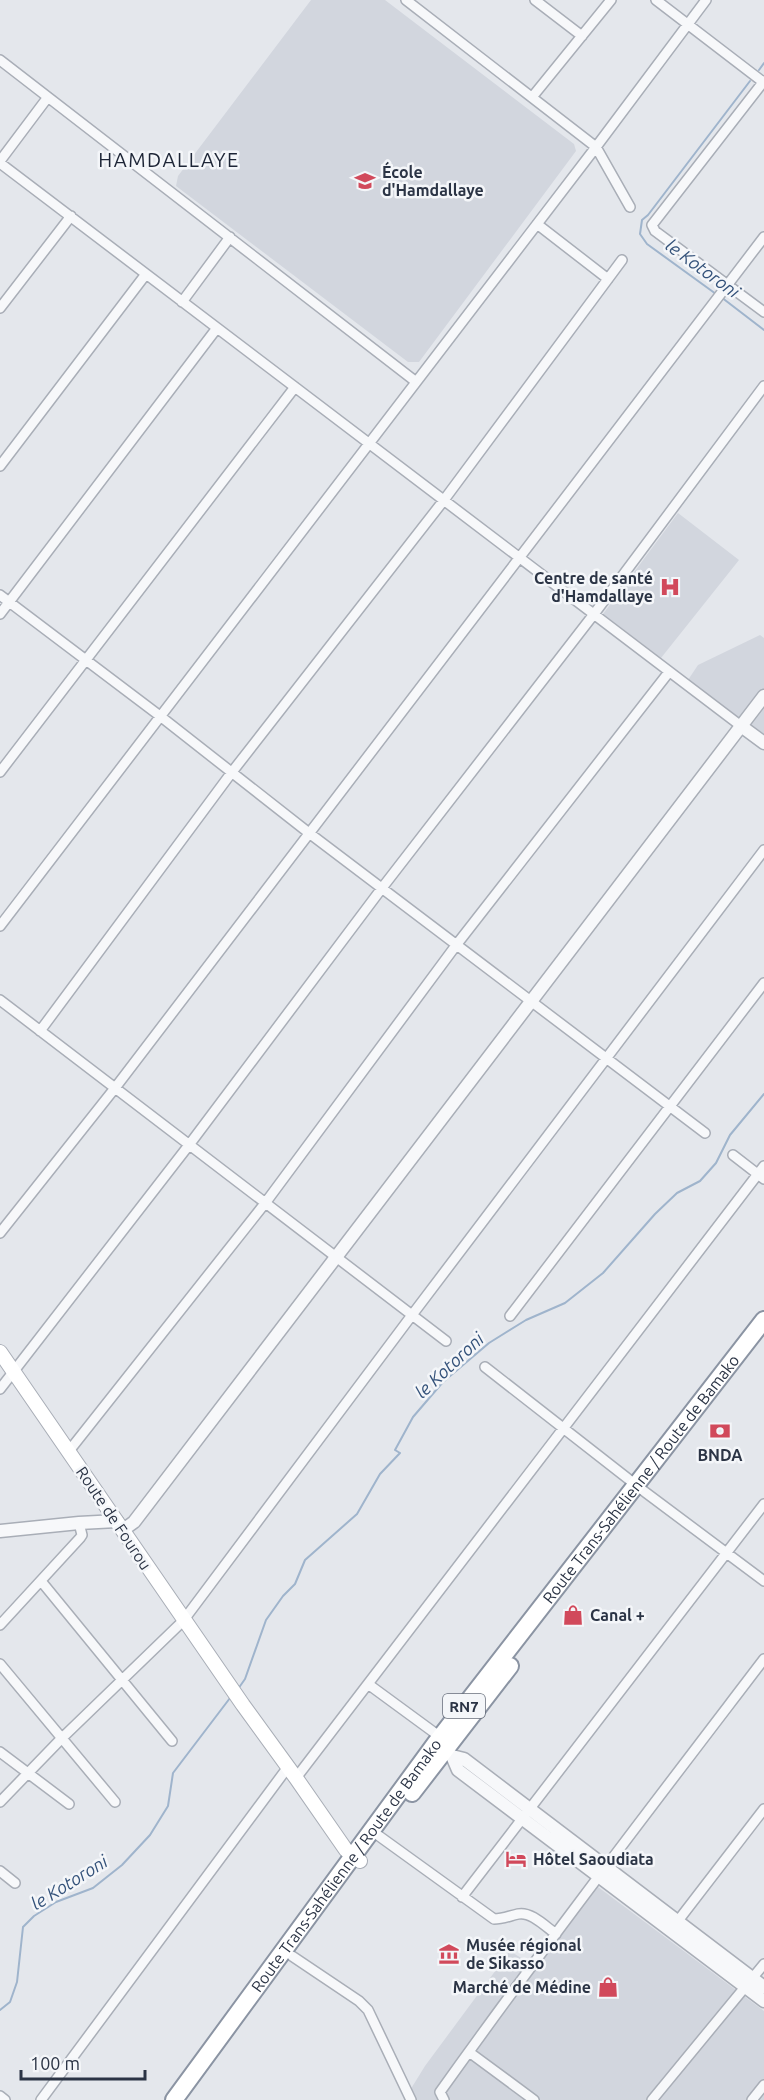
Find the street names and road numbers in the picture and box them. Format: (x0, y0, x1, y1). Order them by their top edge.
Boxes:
street label: Route Trans-Sahélienne / Route de Bamako (539, 1351, 743, 1607)
street label: Route de Fourou (73, 1463, 155, 1573)
road number: RN7 (443, 1694, 485, 1718)
street label: Route Trans-Sahélienne / Route de Bamako (247, 1735, 445, 1995)

